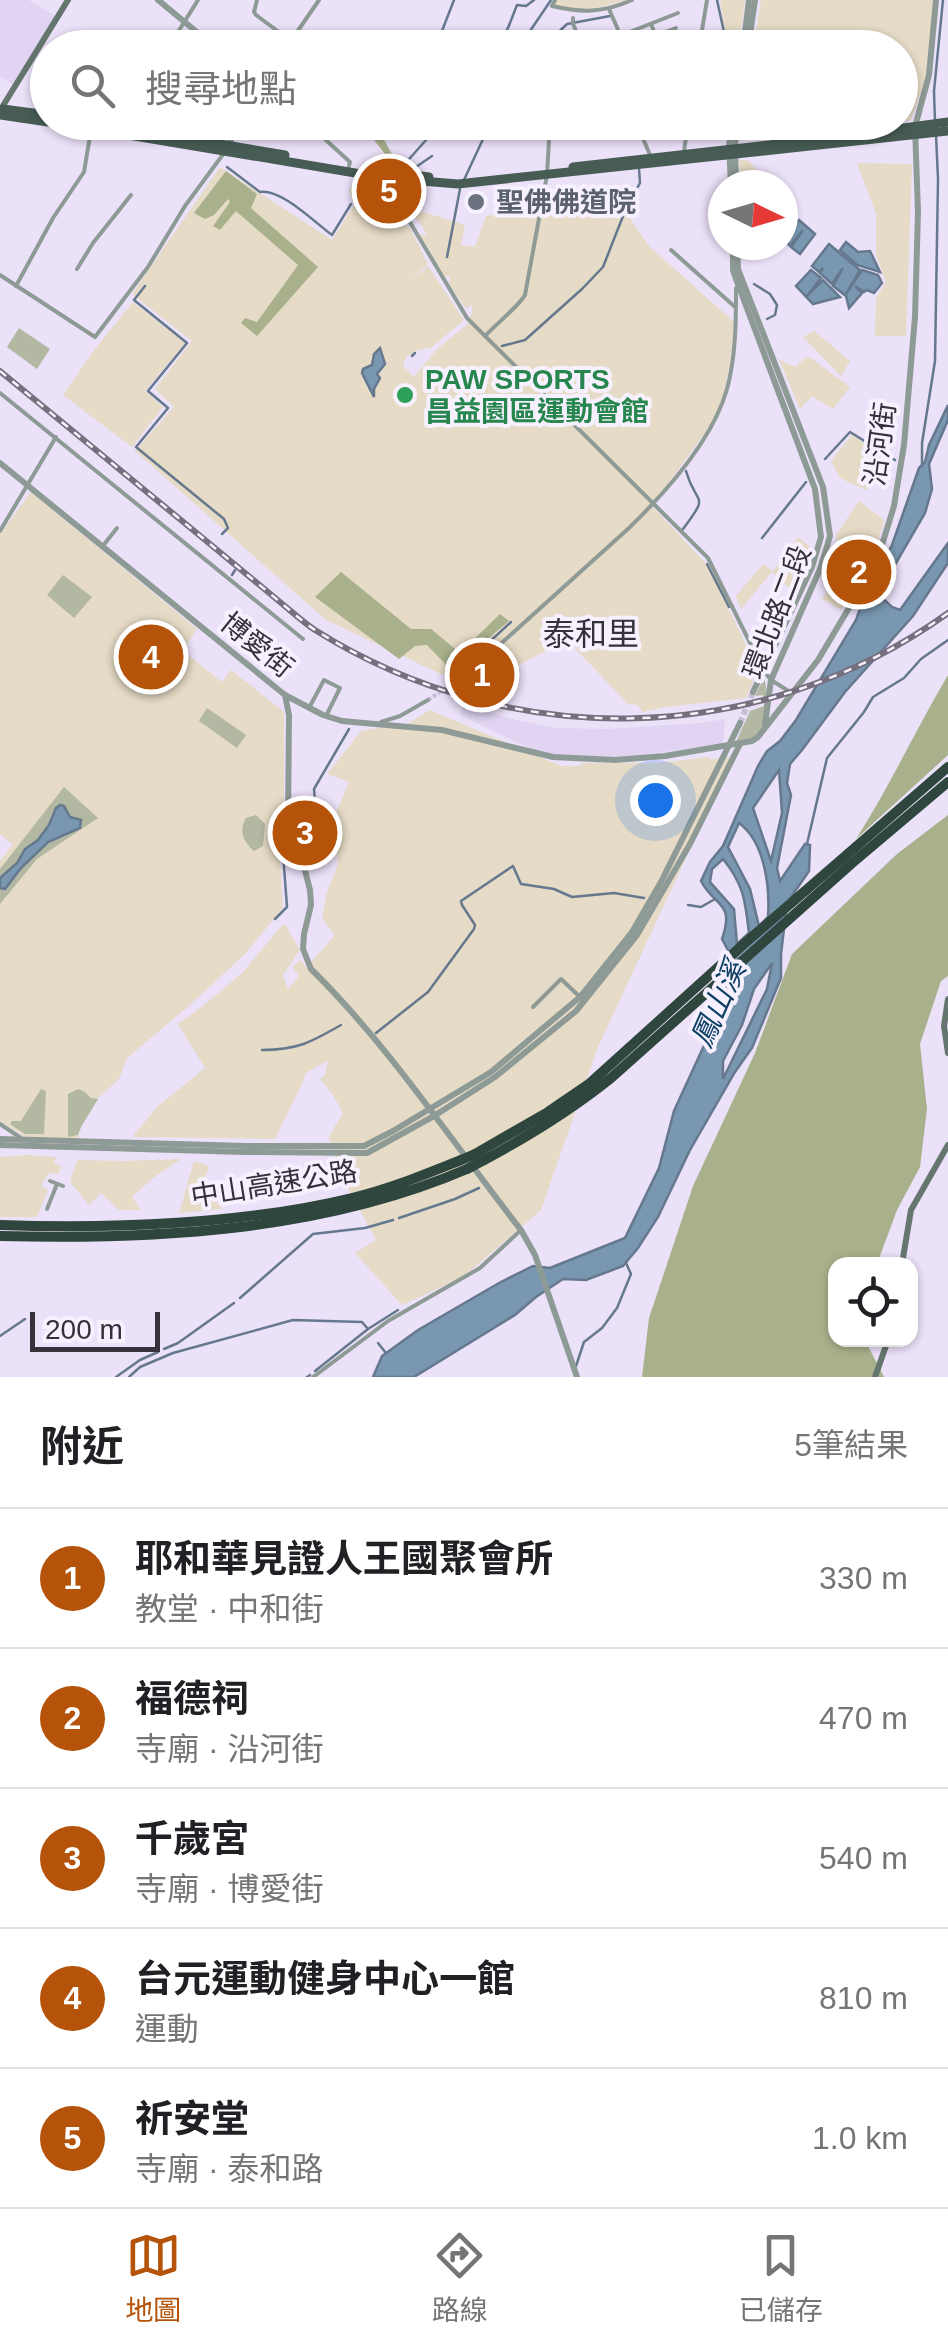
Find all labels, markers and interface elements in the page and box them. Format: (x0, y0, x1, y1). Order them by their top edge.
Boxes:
search box (30, 30, 918, 140)
icon: search (65, 58, 120, 113)
text: 搜尋地點 (145, 68, 297, 110)
pin: 5 (356, 154, 422, 228)
north arrow (708, 170, 798, 260)
place label: 聖佛佛道院 (496, 187, 636, 218)
marker: 聖佛佛道院 (465, 191, 487, 213)
place label: PAW SPORTS 昌益園區運動會館 (425, 364, 649, 427)
marker: PAW SPORTS 昌益園區運動會館 (394, 384, 416, 406)
street label: 沿河街 (859, 400, 901, 488)
pin: 2 (826, 534, 892, 610)
street label: 環北路二段 (737, 541, 817, 683)
street label: 博愛街 (215, 607, 299, 683)
district label: 泰和里 (543, 616, 639, 652)
pin: 4 (118, 620, 184, 694)
pin: 1 (450, 638, 514, 712)
your location (630, 775, 681, 826)
pin: 3 (272, 796, 338, 870)
water label: 鳳山溪 (685, 953, 753, 1052)
street label: 中山高速公路 (189, 1156, 359, 1212)
map controls (828, 1257, 918, 1347)
button: locate (828, 1257, 918, 1347)
scale bar (30, 1307, 160, 1352)
text: 200 m (45, 1314, 123, 1345)
text: 附近 (40, 1423, 124, 1470)
text: 5筆結果 (794, 1427, 908, 1463)
text: 耶和華見證人王國聚會所 (135, 1538, 553, 1580)
text: 1 (64, 1560, 81, 1596)
text: 330 m (819, 1560, 908, 1596)
text: 教堂 · 中和街 (135, 1591, 323, 1627)
text: 福德祠 (135, 1678, 249, 1720)
text: 2 (64, 1700, 81, 1736)
text: 470 m (819, 1700, 908, 1736)
text: 寺廟 · 沿河街 (135, 1731, 323, 1767)
text: 千歲宮 (135, 1818, 249, 1860)
text: 3 (64, 1840, 81, 1876)
text: 540 m (819, 1840, 908, 1876)
text: 寺廟 · 博愛街 (135, 1871, 323, 1907)
text: 台元運動健身中心一館 (135, 1958, 515, 2000)
text: 4 (64, 1980, 81, 2016)
text: 810 m (819, 1980, 908, 2016)
text: 運動 (135, 2011, 199, 2047)
text: 祈安堂 (135, 2098, 249, 2140)
text: 5 (64, 2120, 81, 2156)
text: 1.0 km (812, 2120, 908, 2156)
text: 寺廟 · 泰和路 (135, 2151, 323, 2187)
tab: 地圖 (125, 2228, 181, 2328)
tab: 路線 (432, 2228, 488, 2328)
tab: 已儲存 (739, 2228, 823, 2328)

